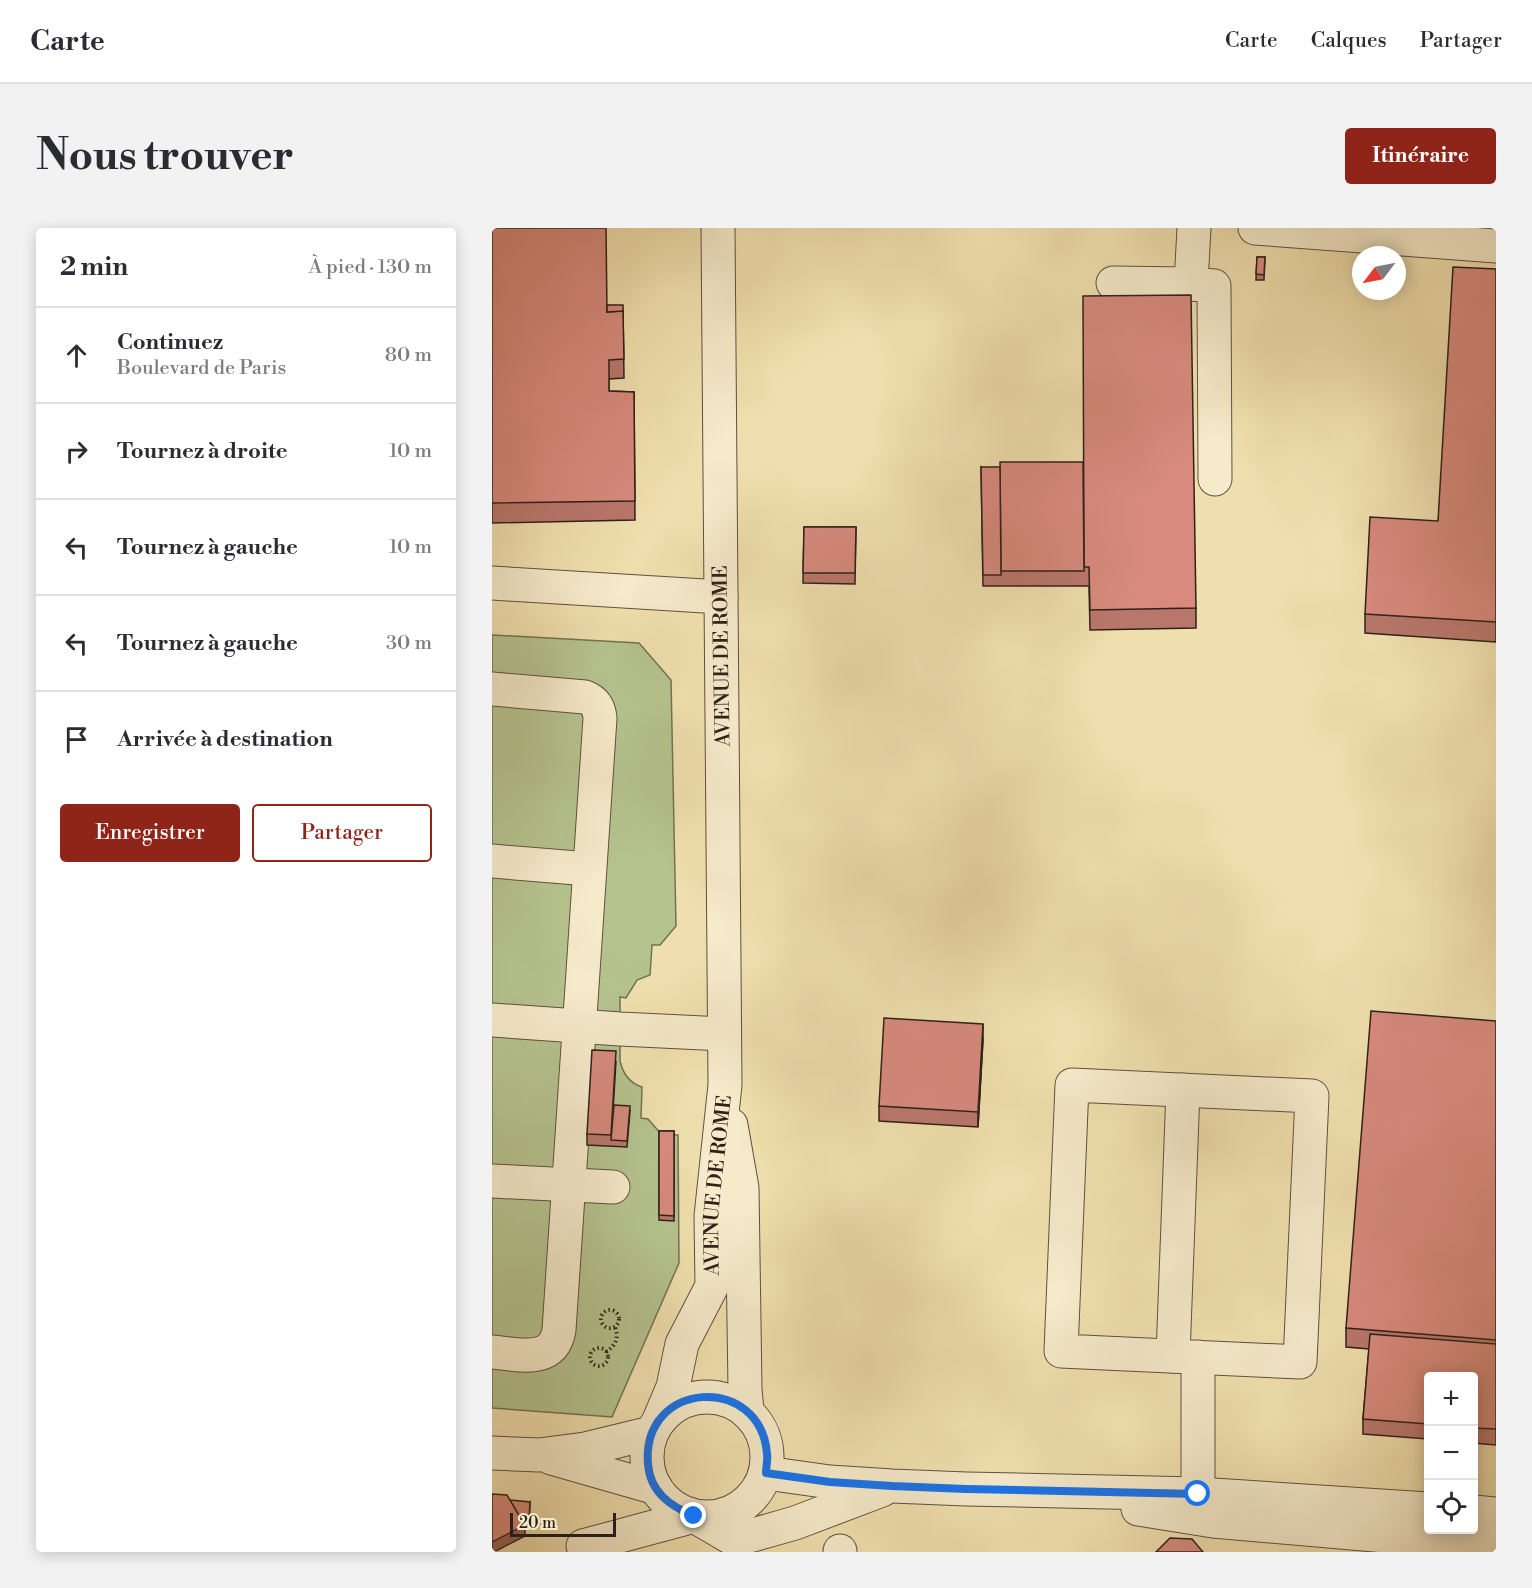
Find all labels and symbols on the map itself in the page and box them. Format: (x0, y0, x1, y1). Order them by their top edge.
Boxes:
north arrow (1352, 246, 1406, 300)
street label: AVENUE DE ROME (708, 565, 737, 748)
street label: AVENUE DE ROME (699, 1094, 738, 1277)
route start (1184, 1480, 1210, 1506)
route end (680, 1502, 706, 1528)
scale bar (510, 1510, 616, 1538)

